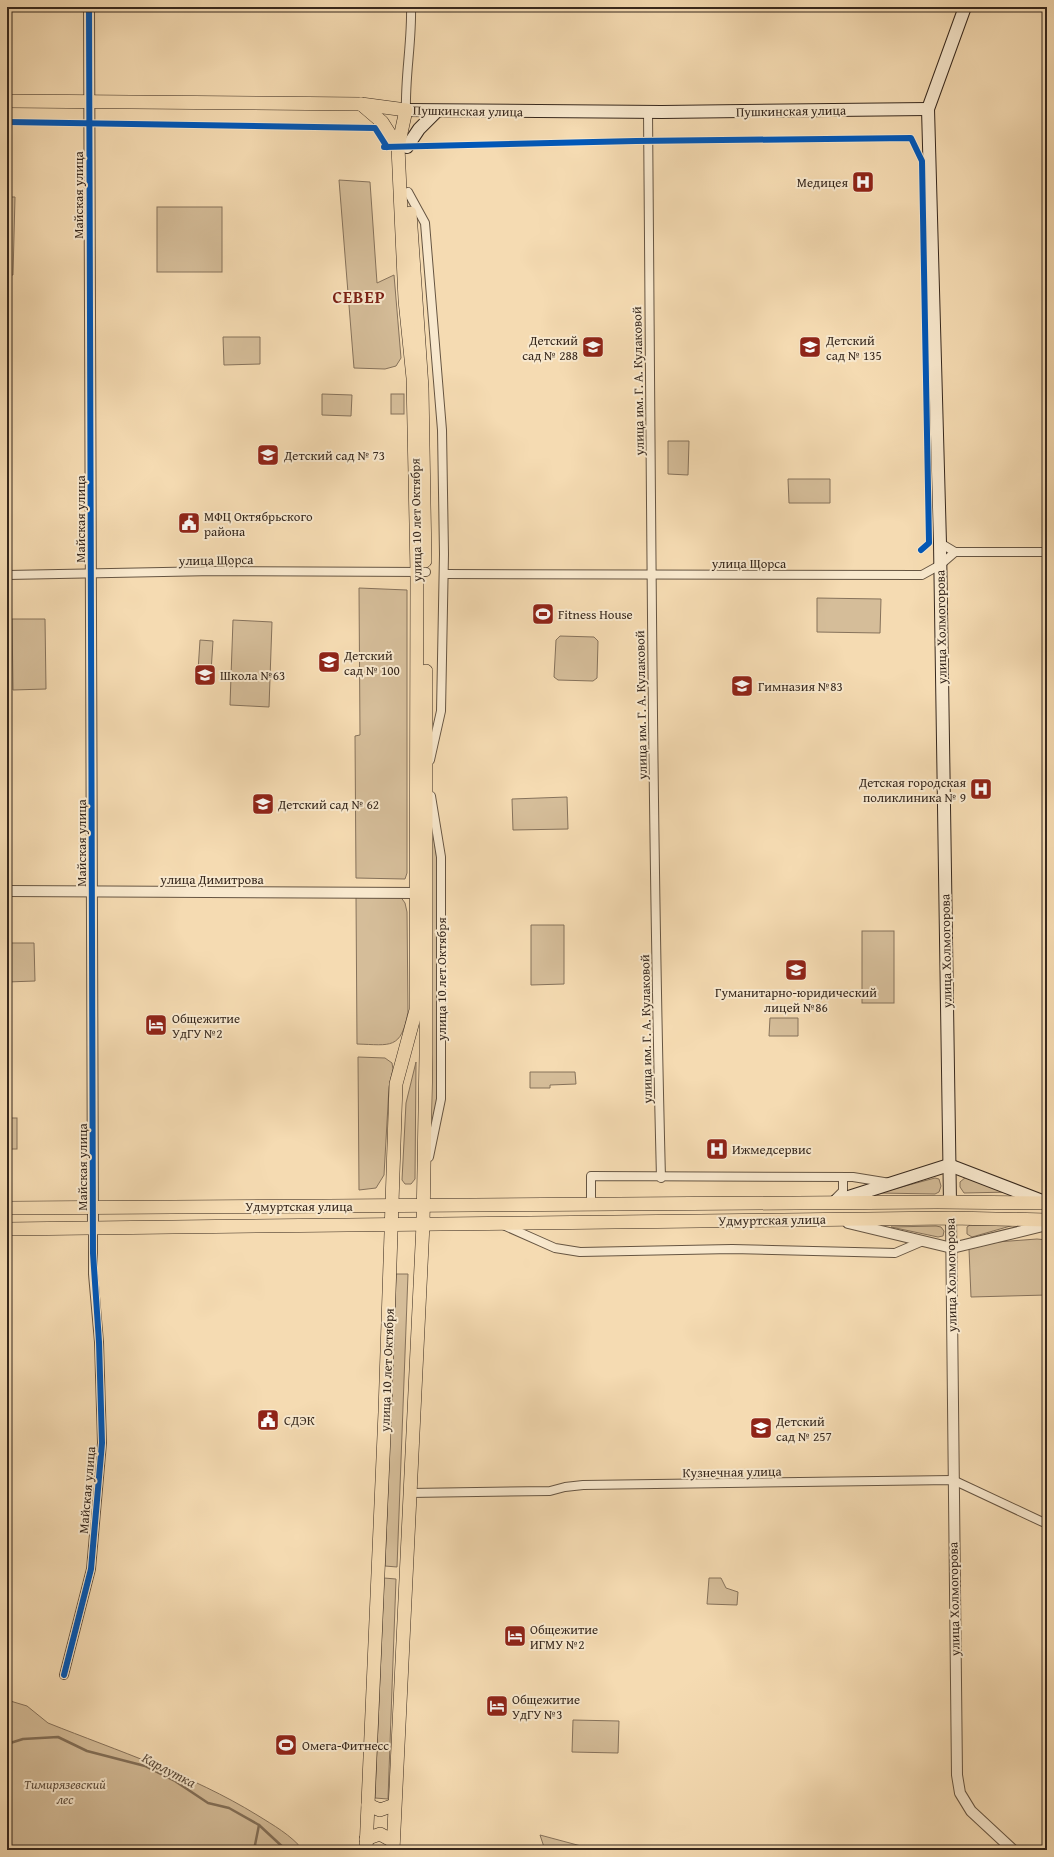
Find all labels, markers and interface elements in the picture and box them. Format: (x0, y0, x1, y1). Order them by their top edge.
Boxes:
street label: Пушкинская улица (413, 101, 524, 121)
street label: Пушкинская улица (736, 101, 847, 121)
street label: Майская улица (69, 150, 88, 239)
hospital icon: Медицея (850, 169, 876, 195)
place label: Медицея (797, 173, 848, 192)
district label: СЕВЕР (332, 284, 386, 309)
street label: улица им. Г. А. Кулаковой (627, 306, 649, 457)
place label: Детский сад № 288 (522, 331, 578, 365)
place label: Детский сад № 135 (825, 331, 882, 365)
school or university icon: Детский сад № 288 (580, 334, 606, 360)
school or university icon: Детский сад № 135 (797, 334, 823, 360)
school or university icon: Детский сад № 73 (255, 442, 281, 468)
place label: Детский сад № 73 (283, 446, 385, 465)
street label: улица 10 лет Октября (405, 458, 427, 583)
street label: Майская улица (71, 474, 90, 563)
place label: МФЦ Октябрьского района (204, 507, 313, 541)
public building icon: МФЦ Октябрьского района (176, 510, 202, 536)
street label: улица Щорса (178, 550, 254, 570)
street label: улица Щорса (711, 554, 787, 573)
street label: улица Холмогорова (930, 569, 952, 685)
sports icon: Fitness House (530, 601, 556, 627)
place label: Fitness House (558, 605, 633, 624)
street label: улица им. Г. А. Кулаковой (630, 630, 652, 781)
place label: Детский сад № 100 (343, 646, 400, 680)
school or university icon: Детский сад № 100 (316, 649, 342, 675)
school or university icon: Школа №63 (192, 662, 218, 688)
place label: Школа №63 (220, 666, 285, 685)
school or university icon: Гимназия №83 (729, 673, 755, 699)
place label: Гимназия №83 (758, 677, 843, 696)
place label: Детская городская поликлиника № 9 (858, 773, 966, 807)
hospital icon: Детская городская поликлиника № 9 (968, 776, 994, 802)
school or university icon: Детский сад № 62 (250, 791, 276, 817)
place label: Детский сад № 62 (277, 795, 379, 814)
street label: Майская улица (72, 798, 91, 887)
street label: улица Димитрова (159, 870, 265, 889)
street label: улица Холмогорова (935, 893, 957, 1009)
street label: улица 10 лет Октября (432, 917, 451, 1042)
street label: улица им. Г. А. Кулаковой (635, 954, 657, 1105)
school or university icon: Гуманитарно-юридический лицей №86 (783, 957, 809, 983)
place label: Гуманитарно-юридический лицей №86 (715, 983, 877, 1017)
place label: Общежитие УдГУ №2 (172, 1009, 240, 1043)
hotel icon: Общежитие УдГУ №2 (143, 1012, 169, 1038)
street label: Майская улица (73, 1122, 92, 1211)
hospital icon: Ижмедсервис (704, 1136, 730, 1162)
place label: Ижмедсервис (732, 1140, 812, 1159)
street label: Удмуртская улица (245, 1197, 354, 1216)
street label: Удмуртская улица (718, 1210, 827, 1230)
street label: улица Холмогорова (940, 1217, 962, 1333)
street label: улица 10 лет Октября (375, 1308, 399, 1433)
public building icon: СДЭК (255, 1407, 281, 1433)
place label: СДЭК (284, 1411, 315, 1430)
place label: Детский сад № 257 (775, 1412, 832, 1446)
school or university icon: Детский сад № 257 (748, 1415, 774, 1441)
street label: Майская улица (74, 1445, 100, 1534)
street label: Кузнечная улица (682, 1462, 783, 1482)
street label: улица Холмогорова (943, 1541, 965, 1657)
place label: Общежитие ИГМУ №2 (530, 1620, 598, 1654)
hotel icon: Общежитие ИГМУ №2 (502, 1623, 528, 1649)
place label: Общежитие УдГУ №3 (512, 1690, 580, 1724)
hotel icon: Общежитие УдГУ №3 (484, 1693, 510, 1719)
sports icon: Омега-Фитнесс (273, 1732, 299, 1758)
place label: Омега-Фитнесс (302, 1736, 389, 1755)
water label: Карлутка (139, 1747, 200, 1793)
park label: Тимирязевский лес (24, 1775, 106, 1809)

